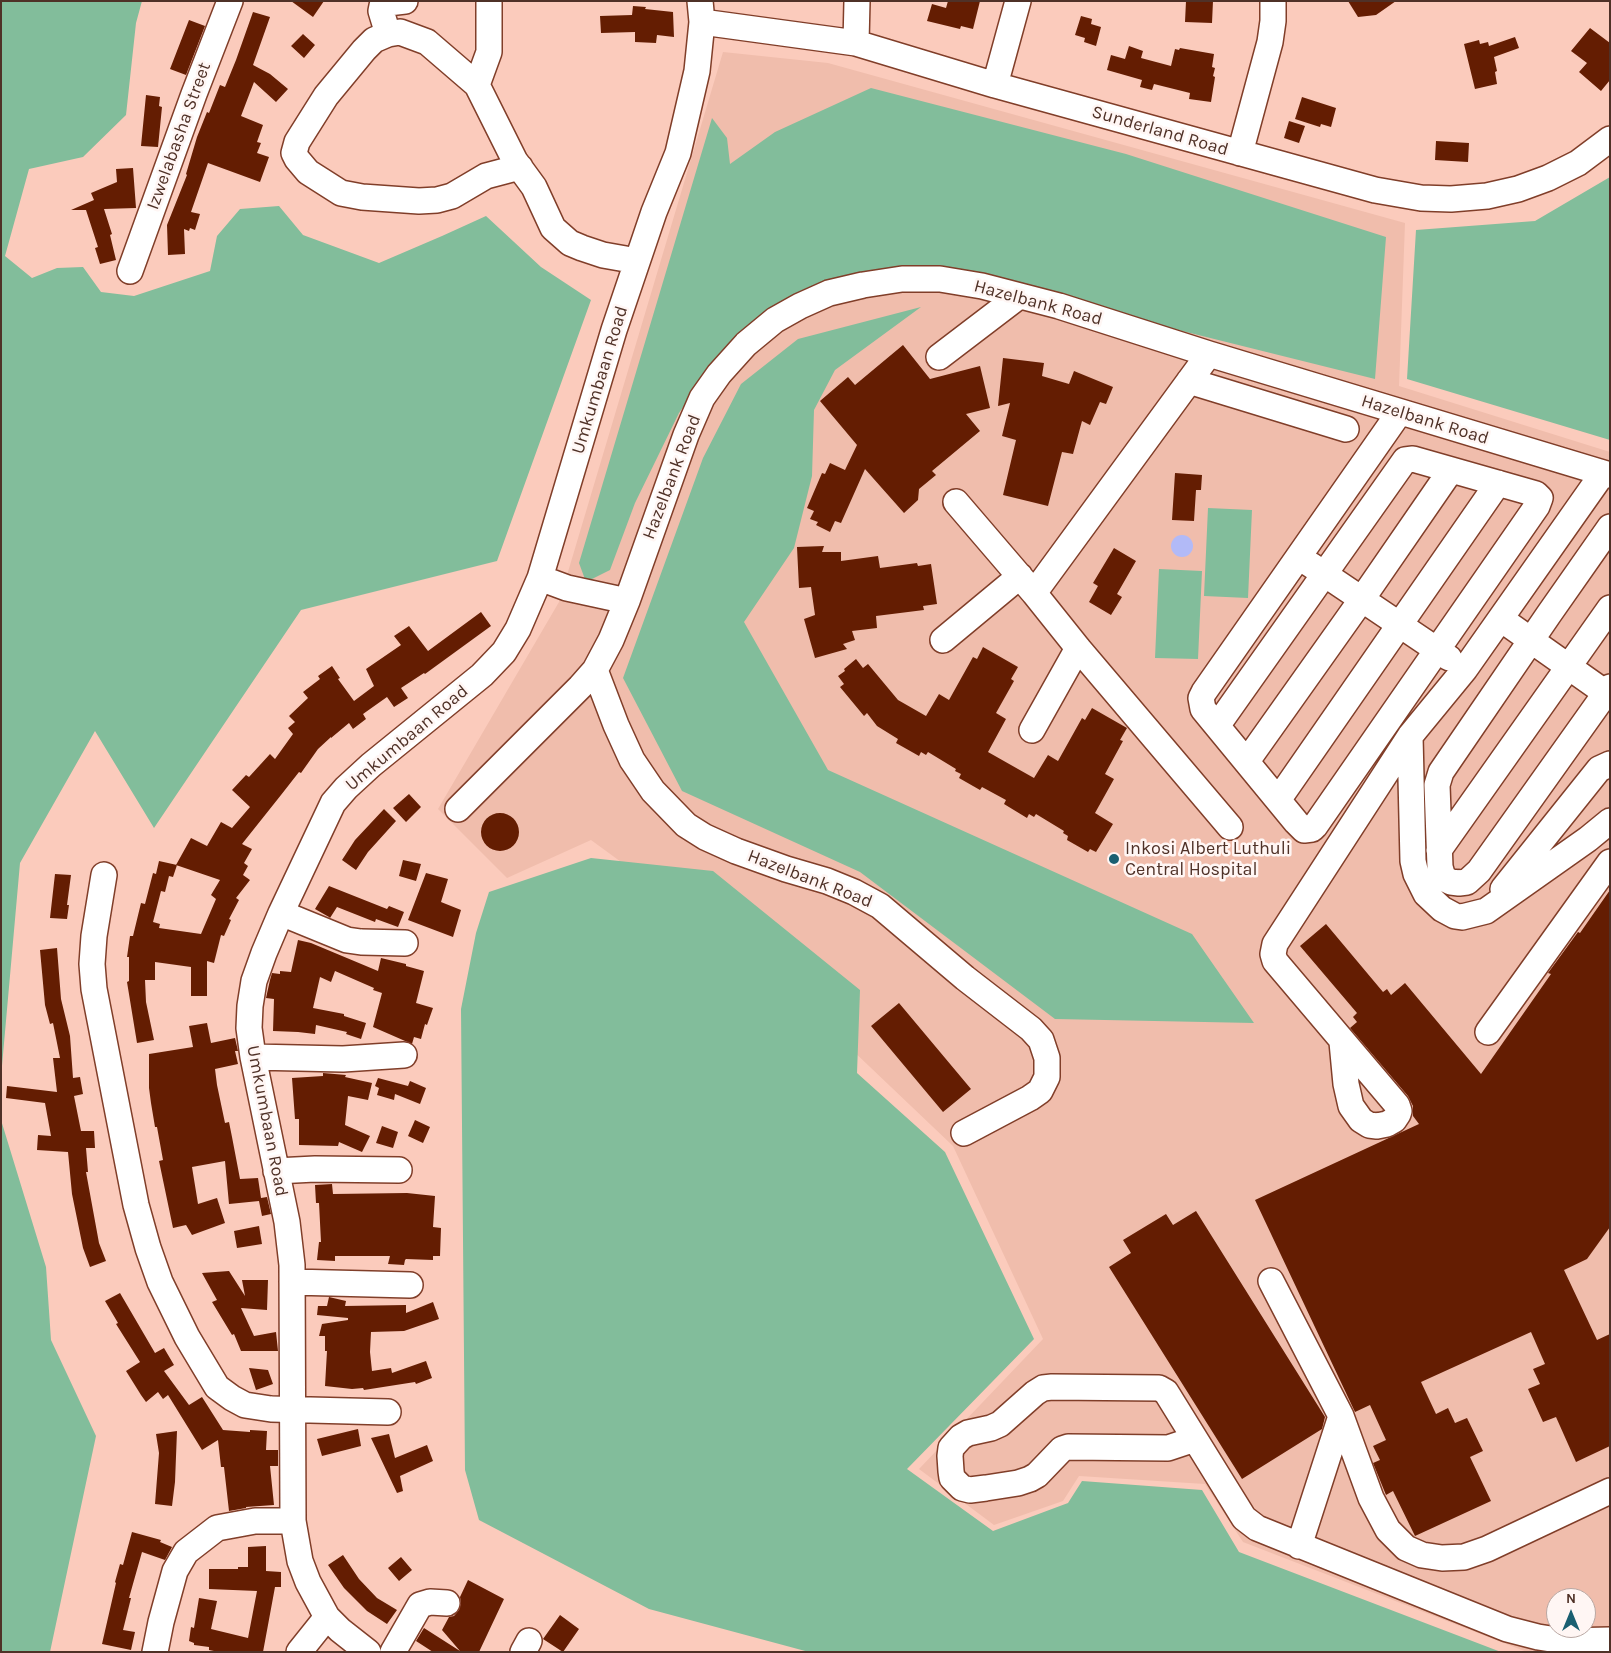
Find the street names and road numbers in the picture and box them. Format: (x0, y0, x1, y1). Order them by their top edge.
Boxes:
street label: Izwelabasha Street (142, 59, 216, 213)
street label: Sunderland Road (1089, 101, 1231, 161)
street label: Hazelbank Road (971, 275, 1105, 331)
street label: Umkumbaan Road (567, 303, 633, 457)
street label: Hazelbank Road (1359, 390, 1491, 450)
street label: Hazelbank Road (638, 411, 706, 543)
street label: Umkumbaan Road (341, 680, 473, 796)
street label: Hazelbank Road (744, 845, 876, 913)
street label: Umkumbaan Road (242, 1044, 292, 1198)

